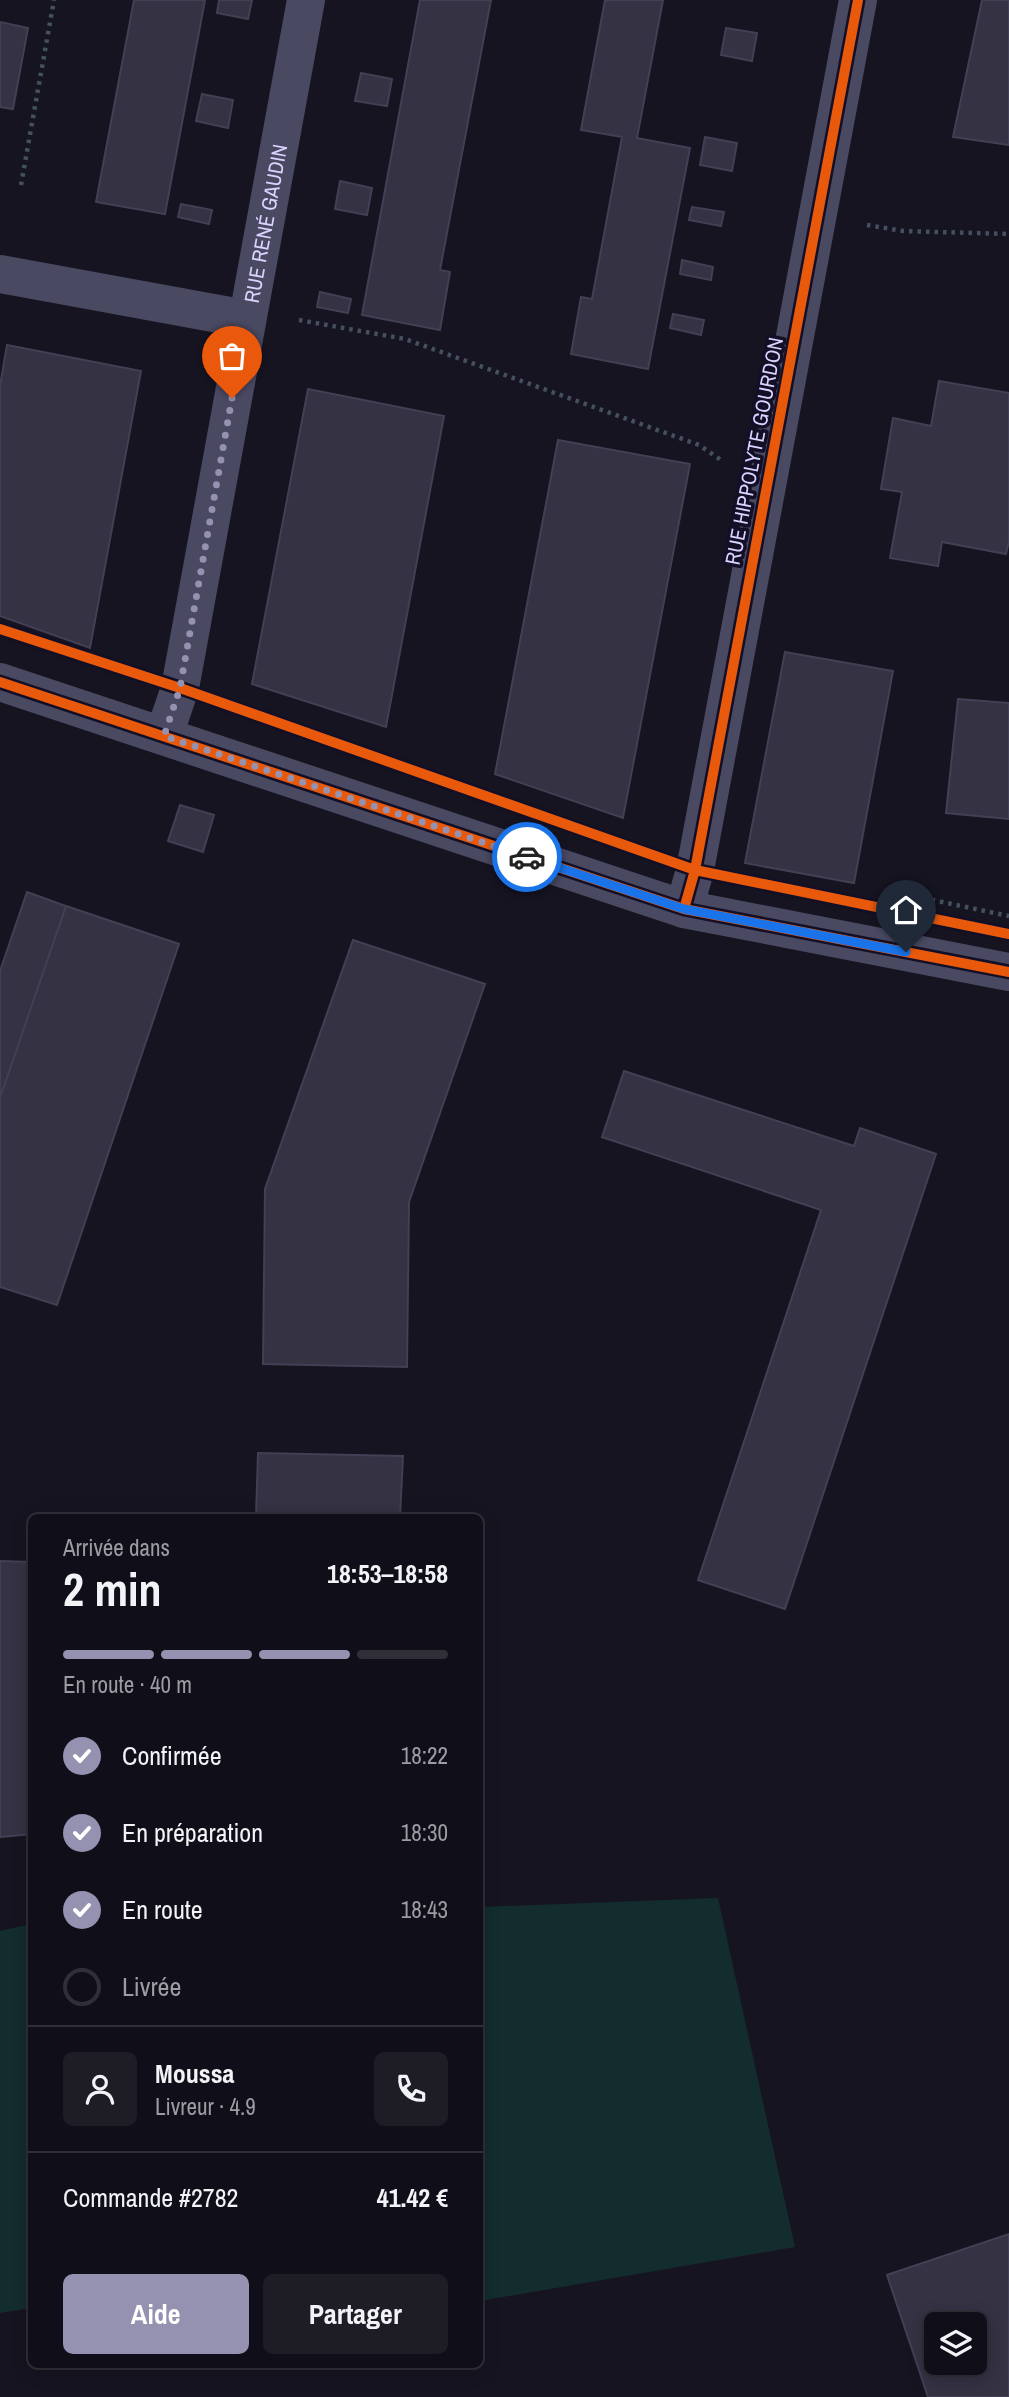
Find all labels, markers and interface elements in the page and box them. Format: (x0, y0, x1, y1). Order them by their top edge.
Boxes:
street label: RUE RENÉ GAUDIN (236, 142, 294, 305)
pin (202, 326, 262, 398)
street label: RUE HIPPOLYTE GOURDON (718, 335, 790, 567)
icon: bag (213, 337, 251, 375)
courier (492, 822, 562, 892)
icon: car (508, 838, 546, 876)
pin (876, 880, 936, 952)
icon: home (887, 891, 925, 929)
text: Arrivée dans (63, 1532, 170, 1563)
text: 18:53–18:58 (327, 1556, 448, 1591)
text: 2 min (63, 1558, 162, 1620)
text: En route · 40 m (63, 1669, 192, 1700)
icon: check (63, 1737, 101, 1775)
text: Confirmée (122, 1738, 222, 1773)
text: 18:22 (401, 1740, 448, 1771)
icon: check (63, 1814, 101, 1852)
text: En préparation (122, 1815, 263, 1850)
text: 18:30 (401, 1817, 448, 1848)
icon: check (63, 1891, 101, 1929)
text: En route (122, 1892, 203, 1927)
text: 18:43 (401, 1894, 448, 1925)
text: Livrée (122, 1969, 181, 2004)
button: person (63, 2052, 137, 2126)
button: phone (374, 2052, 448, 2126)
text: Moussa (155, 2056, 234, 2091)
text: Livreur · 4.9 (155, 2091, 256, 2122)
text: Commande #2782 (63, 2180, 238, 2215)
text: 41.42 € (377, 2180, 448, 2215)
button: Aide (63, 2274, 249, 2354)
button: Partager (263, 2274, 448, 2354)
map controls (924, 2312, 987, 2375)
button: layers (924, 2312, 987, 2375)

